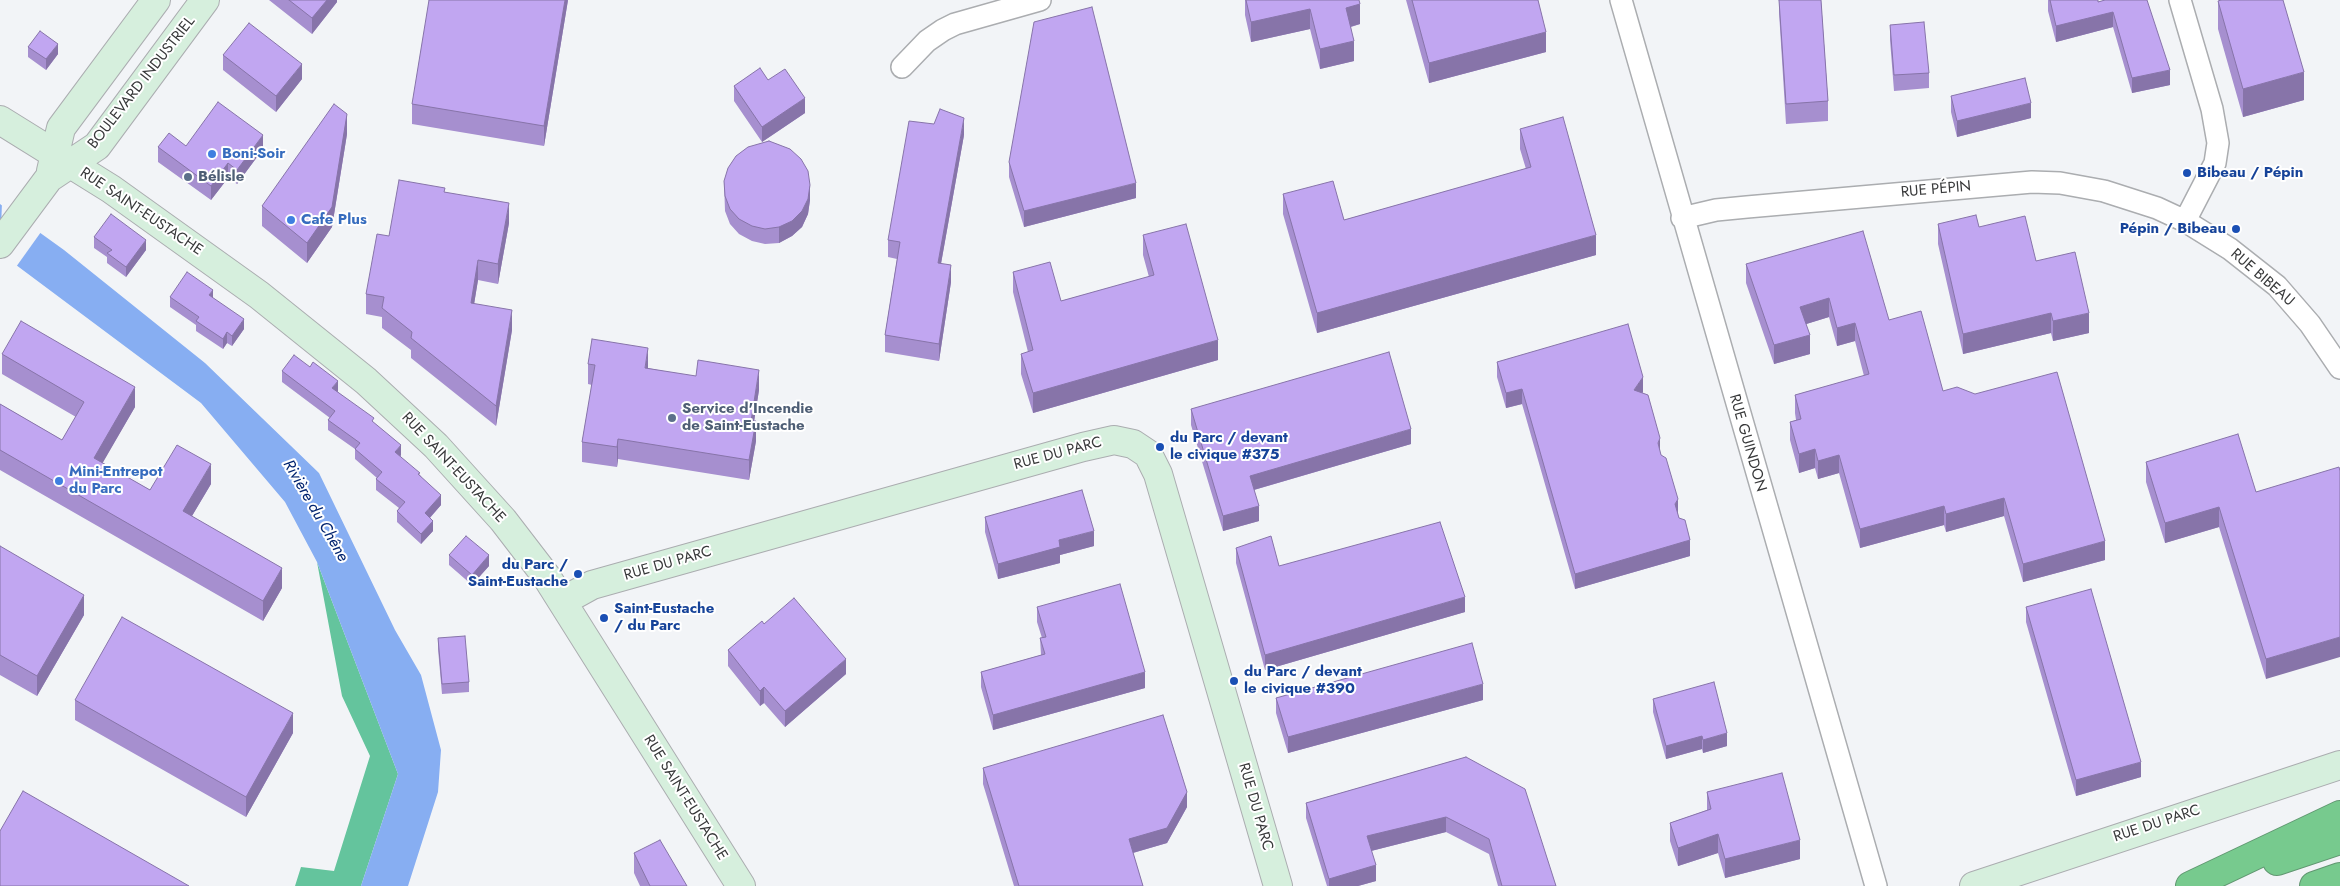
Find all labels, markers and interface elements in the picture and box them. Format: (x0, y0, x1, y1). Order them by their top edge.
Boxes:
street label: BOULEVARD INDUSTRIEL (85, 13, 199, 153)
place label: Boni-Soir (222, 145, 285, 163)
marker: Boni-Soir (206, 148, 218, 160)
street label: RUE SAINT-EUSTACHE (76, 164, 206, 260)
place label: Bibeau / Pépin (2197, 164, 2303, 182)
marker: Bibeau / Pépin (2181, 167, 2193, 179)
place label: Bélisle (198, 168, 244, 186)
marker: Bélisle (182, 171, 194, 183)
street label: RUE PÉPIN (1900, 178, 1972, 202)
place label: Cafe Plus (301, 211, 367, 229)
marker: Cafe Plus (285, 214, 297, 226)
place label: Pépin / Bibeau (2120, 220, 2226, 238)
marker: Pépin / Bibeau (2230, 223, 2242, 235)
street label: RUE BIBEAU (2226, 245, 2298, 311)
street label: RUE GUINDON (1724, 392, 1770, 494)
place label: Service d'Incendie de Saint-Eustache (682, 400, 813, 435)
street label: RUE SAINT-EUSTACHE (397, 409, 509, 527)
marker: Service d'Incendie de Saint-Eustache (666, 412, 678, 424)
place label: du Parc / devant le civique #375 (1170, 429, 1288, 464)
street label: RUE DU PARC (1012, 434, 1104, 474)
marker: du Parc / devant le civique #375 (1154, 441, 1166, 453)
water label: Rivière du Chêne (278, 457, 352, 565)
place label: Mini-Entrepot du Parc (69, 463, 162, 498)
marker: Mini-Entrepot du Parc (53, 475, 65, 487)
street label: RUE DU PARC (622, 543, 714, 585)
place label: du Parc / Saint-Eustache (468, 556, 568, 591)
marker: du Parc / Saint-Eustache (572, 568, 584, 580)
place label: Saint-Eustache / du Parc (614, 600, 714, 635)
marker: Saint-Eustache / du Parc (598, 612, 610, 624)
place label: du Parc / devant le civique #390 (1244, 663, 1362, 698)
marker: du Parc / devant le civique #390 (1228, 675, 1240, 687)
street label: RUE SAINT-EUSTACHE (639, 732, 731, 864)
street label: RUE DU PARC (1234, 761, 1276, 853)
street label: RUE DU PARC (2111, 801, 2203, 847)

